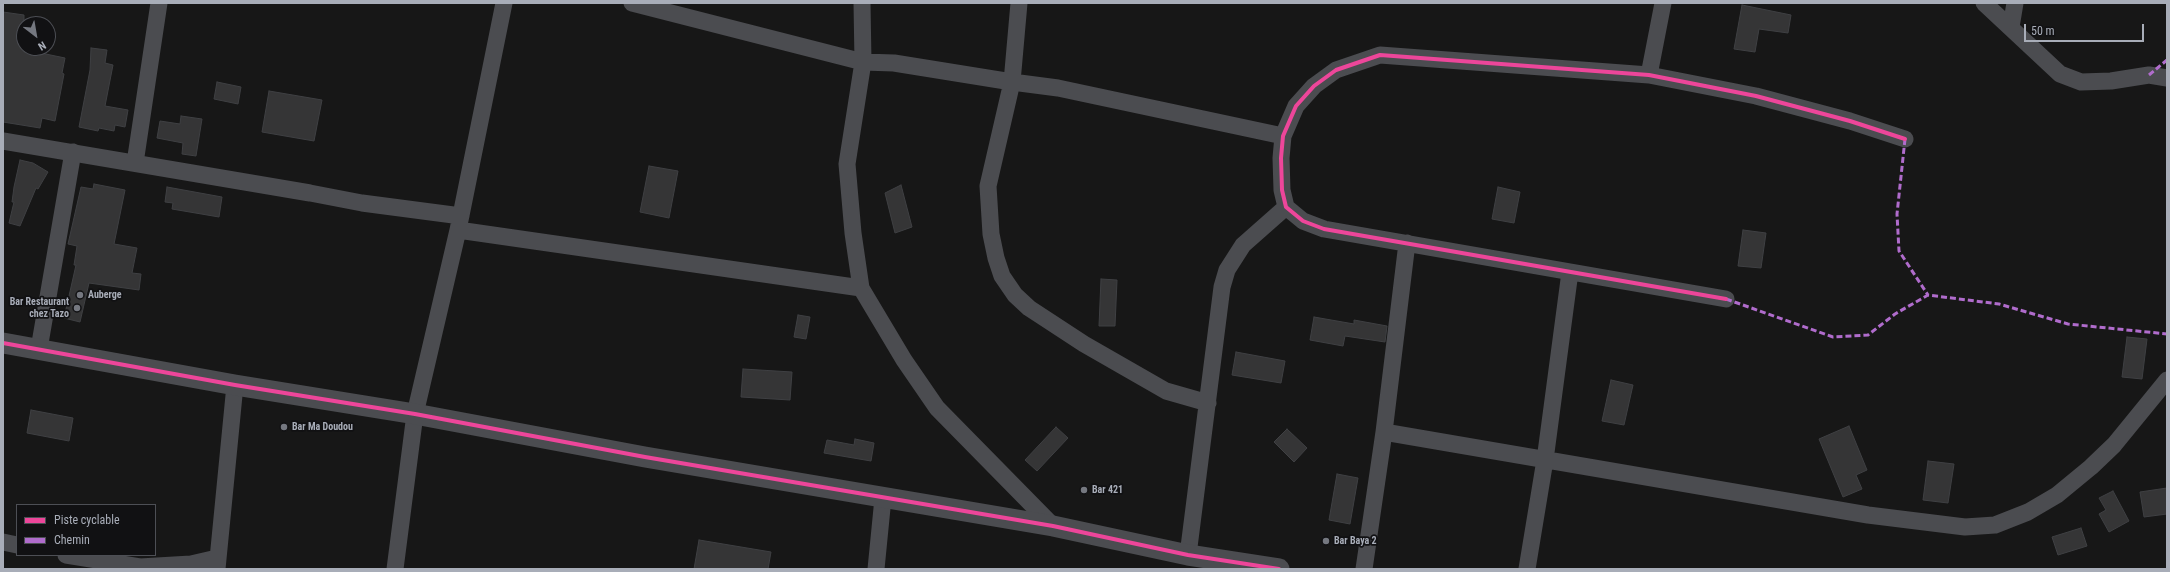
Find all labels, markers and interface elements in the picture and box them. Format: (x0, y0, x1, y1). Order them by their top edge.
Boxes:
north arrow (16, 16, 56, 56)
scale bar (2026, 16, 2146, 42)
text: 50 m (2031, 24, 2055, 38)
text: N (36, 39, 48, 53)
place label: Auberge (88, 289, 122, 301)
marker: Auberge (75, 290, 85, 300)
place label: Bar Restaurant chez Tazo (10, 296, 69, 320)
marker: Bar Restaurant chez Tazo (72, 303, 82, 313)
place label: Bar Ma Doudou (292, 421, 353, 433)
marker: Bar Ma Doudou (279, 422, 289, 432)
place label: Bar 421 (1092, 484, 1123, 496)
marker: Bar 421 (1079, 485, 1089, 495)
legend (16, 504, 156, 556)
text: Piste cyclable (54, 513, 120, 527)
text: Chemin (54, 533, 90, 547)
place label: Bar Baya 2 (1334, 535, 1377, 547)
marker: Bar Baya 2 (1321, 536, 1331, 546)

